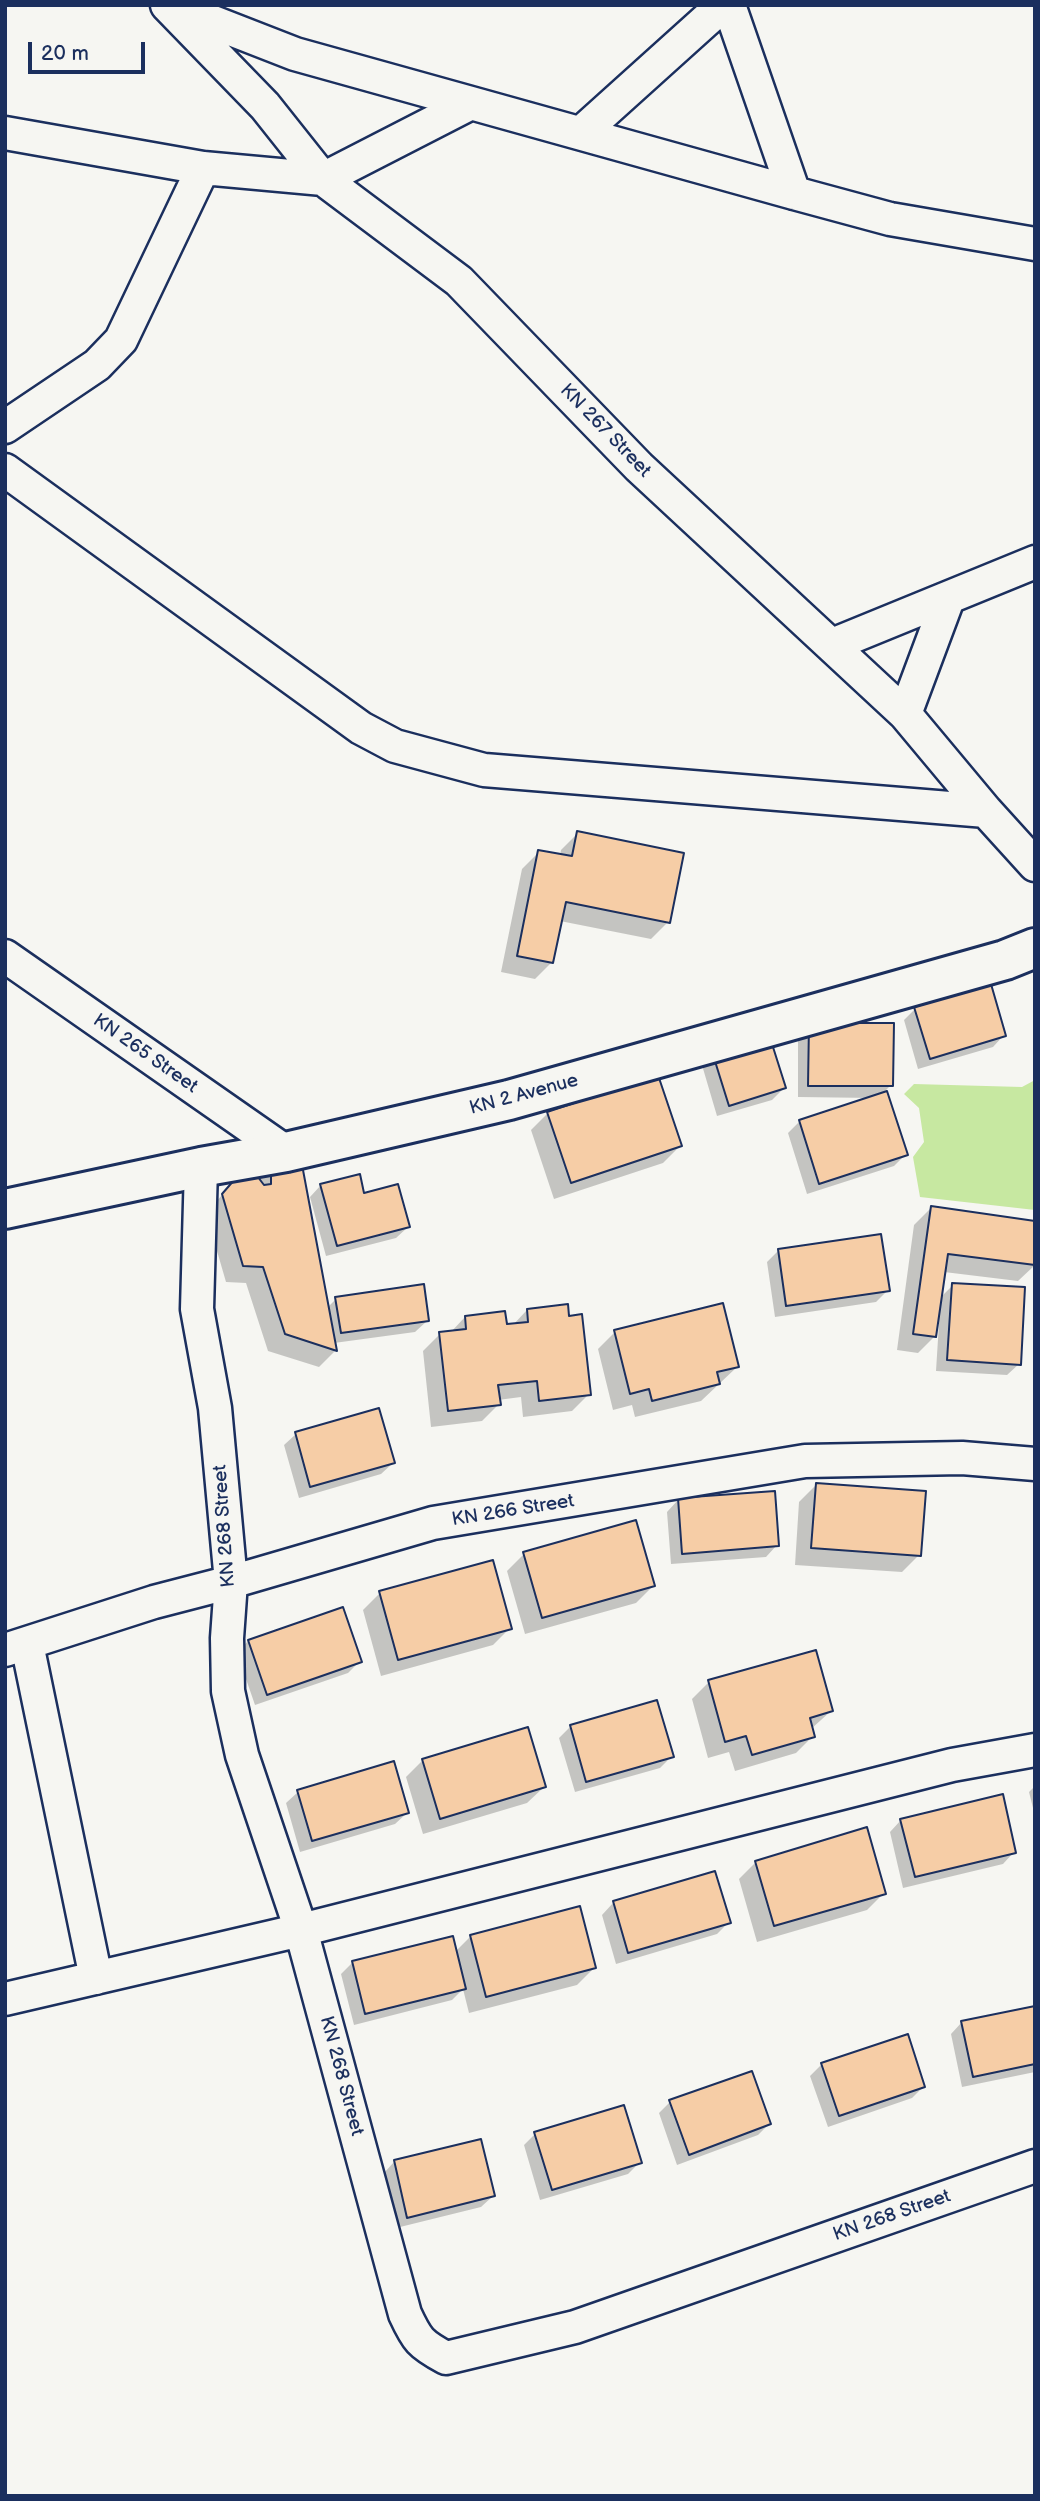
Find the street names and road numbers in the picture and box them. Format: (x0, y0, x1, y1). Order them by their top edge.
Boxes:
street label: KN 267 Street (555, 380, 655, 482)
street label: KN 265 Street (88, 1009, 202, 1099)
street label: KN 2 Avenue (467, 1070, 581, 1120)
street label: KN 268 Street (209, 1464, 241, 1588)
street label: KN 266 Street (450, 1490, 576, 1532)
street label: KN 268 Street (314, 2014, 368, 2138)
street label: KN 268 Street (830, 2185, 954, 2247)

